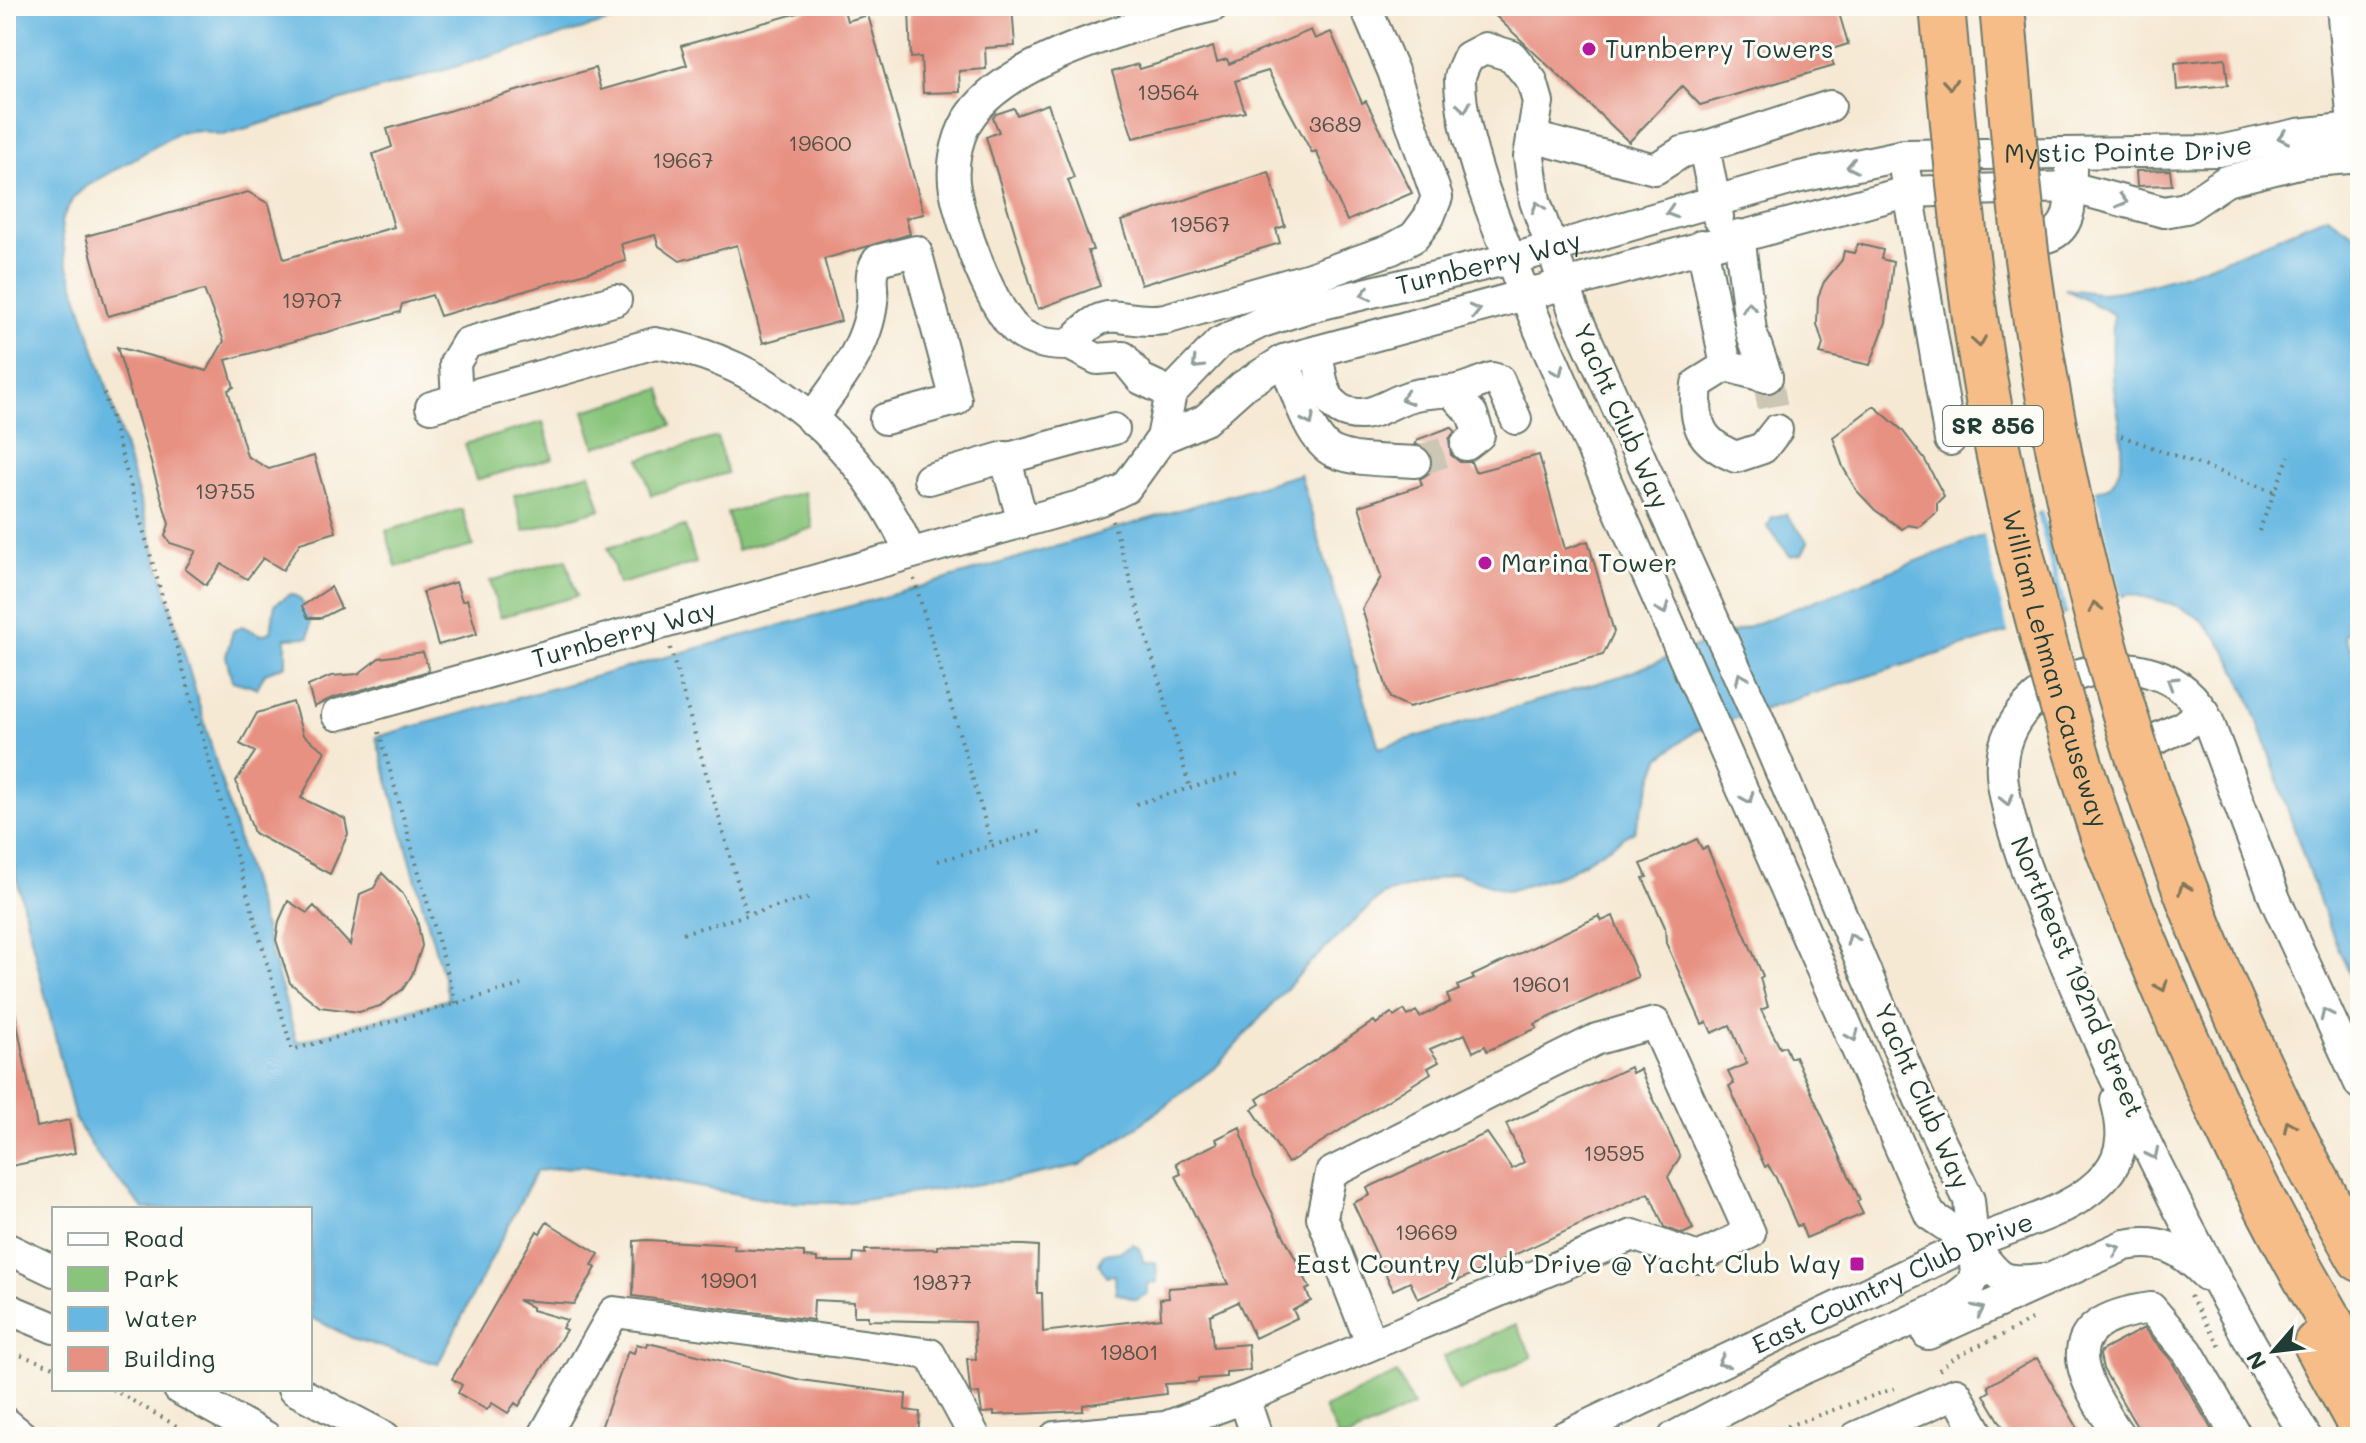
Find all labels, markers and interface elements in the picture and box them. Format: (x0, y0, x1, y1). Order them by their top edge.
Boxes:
place label: Turnberry Towers (1605, 31, 1834, 65)
marker: Turnberry Towers (1580, 40, 1598, 58)
house number: 19564 (1137, 77, 1199, 106)
one-way arrow (1941, 78, 1958, 91)
one-way arrow (1455, 100, 1472, 114)
house number: 3689 (1309, 109, 1361, 138)
street label: Mystic Pointe Drive (2004, 126, 2255, 170)
house number: 19600 (788, 128, 852, 157)
one-way arrow (2277, 128, 2290, 145)
house number: 19667 (652, 145, 714, 174)
one-way arrow (1846, 157, 1859, 174)
one-way arrow (2115, 191, 2129, 208)
one-way arrow (1531, 201, 1547, 215)
one-way arrow (1665, 203, 1678, 219)
house number: 19567 (1169, 209, 1231, 238)
street label: Turnberry Way (1392, 222, 1584, 302)
one-way arrow (1360, 284, 1373, 301)
house number: 19707 (282, 285, 342, 314)
one-way arrow (1740, 300, 1757, 313)
one-way arrow (1468, 303, 1481, 320)
street label: Yacht Club Way (1566, 317, 1678, 514)
one-way arrow (1970, 335, 1987, 349)
one-way arrow (1192, 355, 1206, 369)
one-way arrow (1548, 363, 1564, 377)
one-way arrow (1400, 389, 1414, 405)
road number: SR 856 (1943, 406, 2043, 446)
one-way arrow (1299, 411, 1315, 426)
house number: 19755 (195, 476, 255, 505)
street label: William Lehman Causeway (1995, 506, 2117, 832)
place label: Marina Tower (1501, 545, 1677, 579)
marker: Marina Tower (1476, 554, 1494, 572)
street label: Turnberry Way (528, 591, 719, 675)
one-way arrow (1653, 601, 1669, 615)
one-way arrow (2088, 601, 2105, 615)
one-way arrow (1734, 672, 1750, 687)
one-way arrow (2167, 677, 2181, 692)
one-way arrow (1738, 790, 1754, 805)
one-way arrow (1998, 792, 2015, 806)
street label: Northeast 192nd Street (2003, 831, 2153, 1122)
one-way arrow (2177, 882, 2194, 896)
one-way arrow (1846, 933, 1862, 947)
house number: 19601 (1511, 969, 1571, 998)
one-way arrow (2153, 978, 2169, 992)
street label: Yacht Club Way (1867, 997, 1979, 1194)
one-way arrow (2319, 1008, 2335, 1022)
one-way arrow (1843, 1028, 1859, 1042)
one-way arrow (2283, 1119, 2299, 1134)
house number: 19595 (1583, 1138, 1645, 1167)
one-way arrow (2143, 1145, 2159, 1160)
street label: East Country Club Drive (1746, 1204, 2038, 1361)
legend (52, 1207, 312, 1391)
house number: 19669 (1395, 1217, 1457, 1246)
text: Road (124, 1222, 184, 1253)
one-way arrow (2107, 1242, 2121, 1259)
place label: East Country Club Drive @ Yacht Club Way (1296, 1246, 1841, 1280)
marker: East Country Club Drive @ Yacht Club Way (1848, 1255, 1866, 1273)
text: Park (124, 1262, 178, 1293)
house number: 19901 (699, 1265, 759, 1294)
house number: 19877 (912, 1267, 972, 1296)
text: Water (124, 1302, 198, 1333)
one-way arrow (1971, 1304, 1985, 1320)
north arrow (2234, 1311, 2314, 1391)
house number: 19801 (1099, 1337, 1159, 1366)
text: Building (124, 1342, 215, 1373)
text: N (2239, 1346, 2273, 1375)
one-way arrow (1717, 1352, 1731, 1368)

